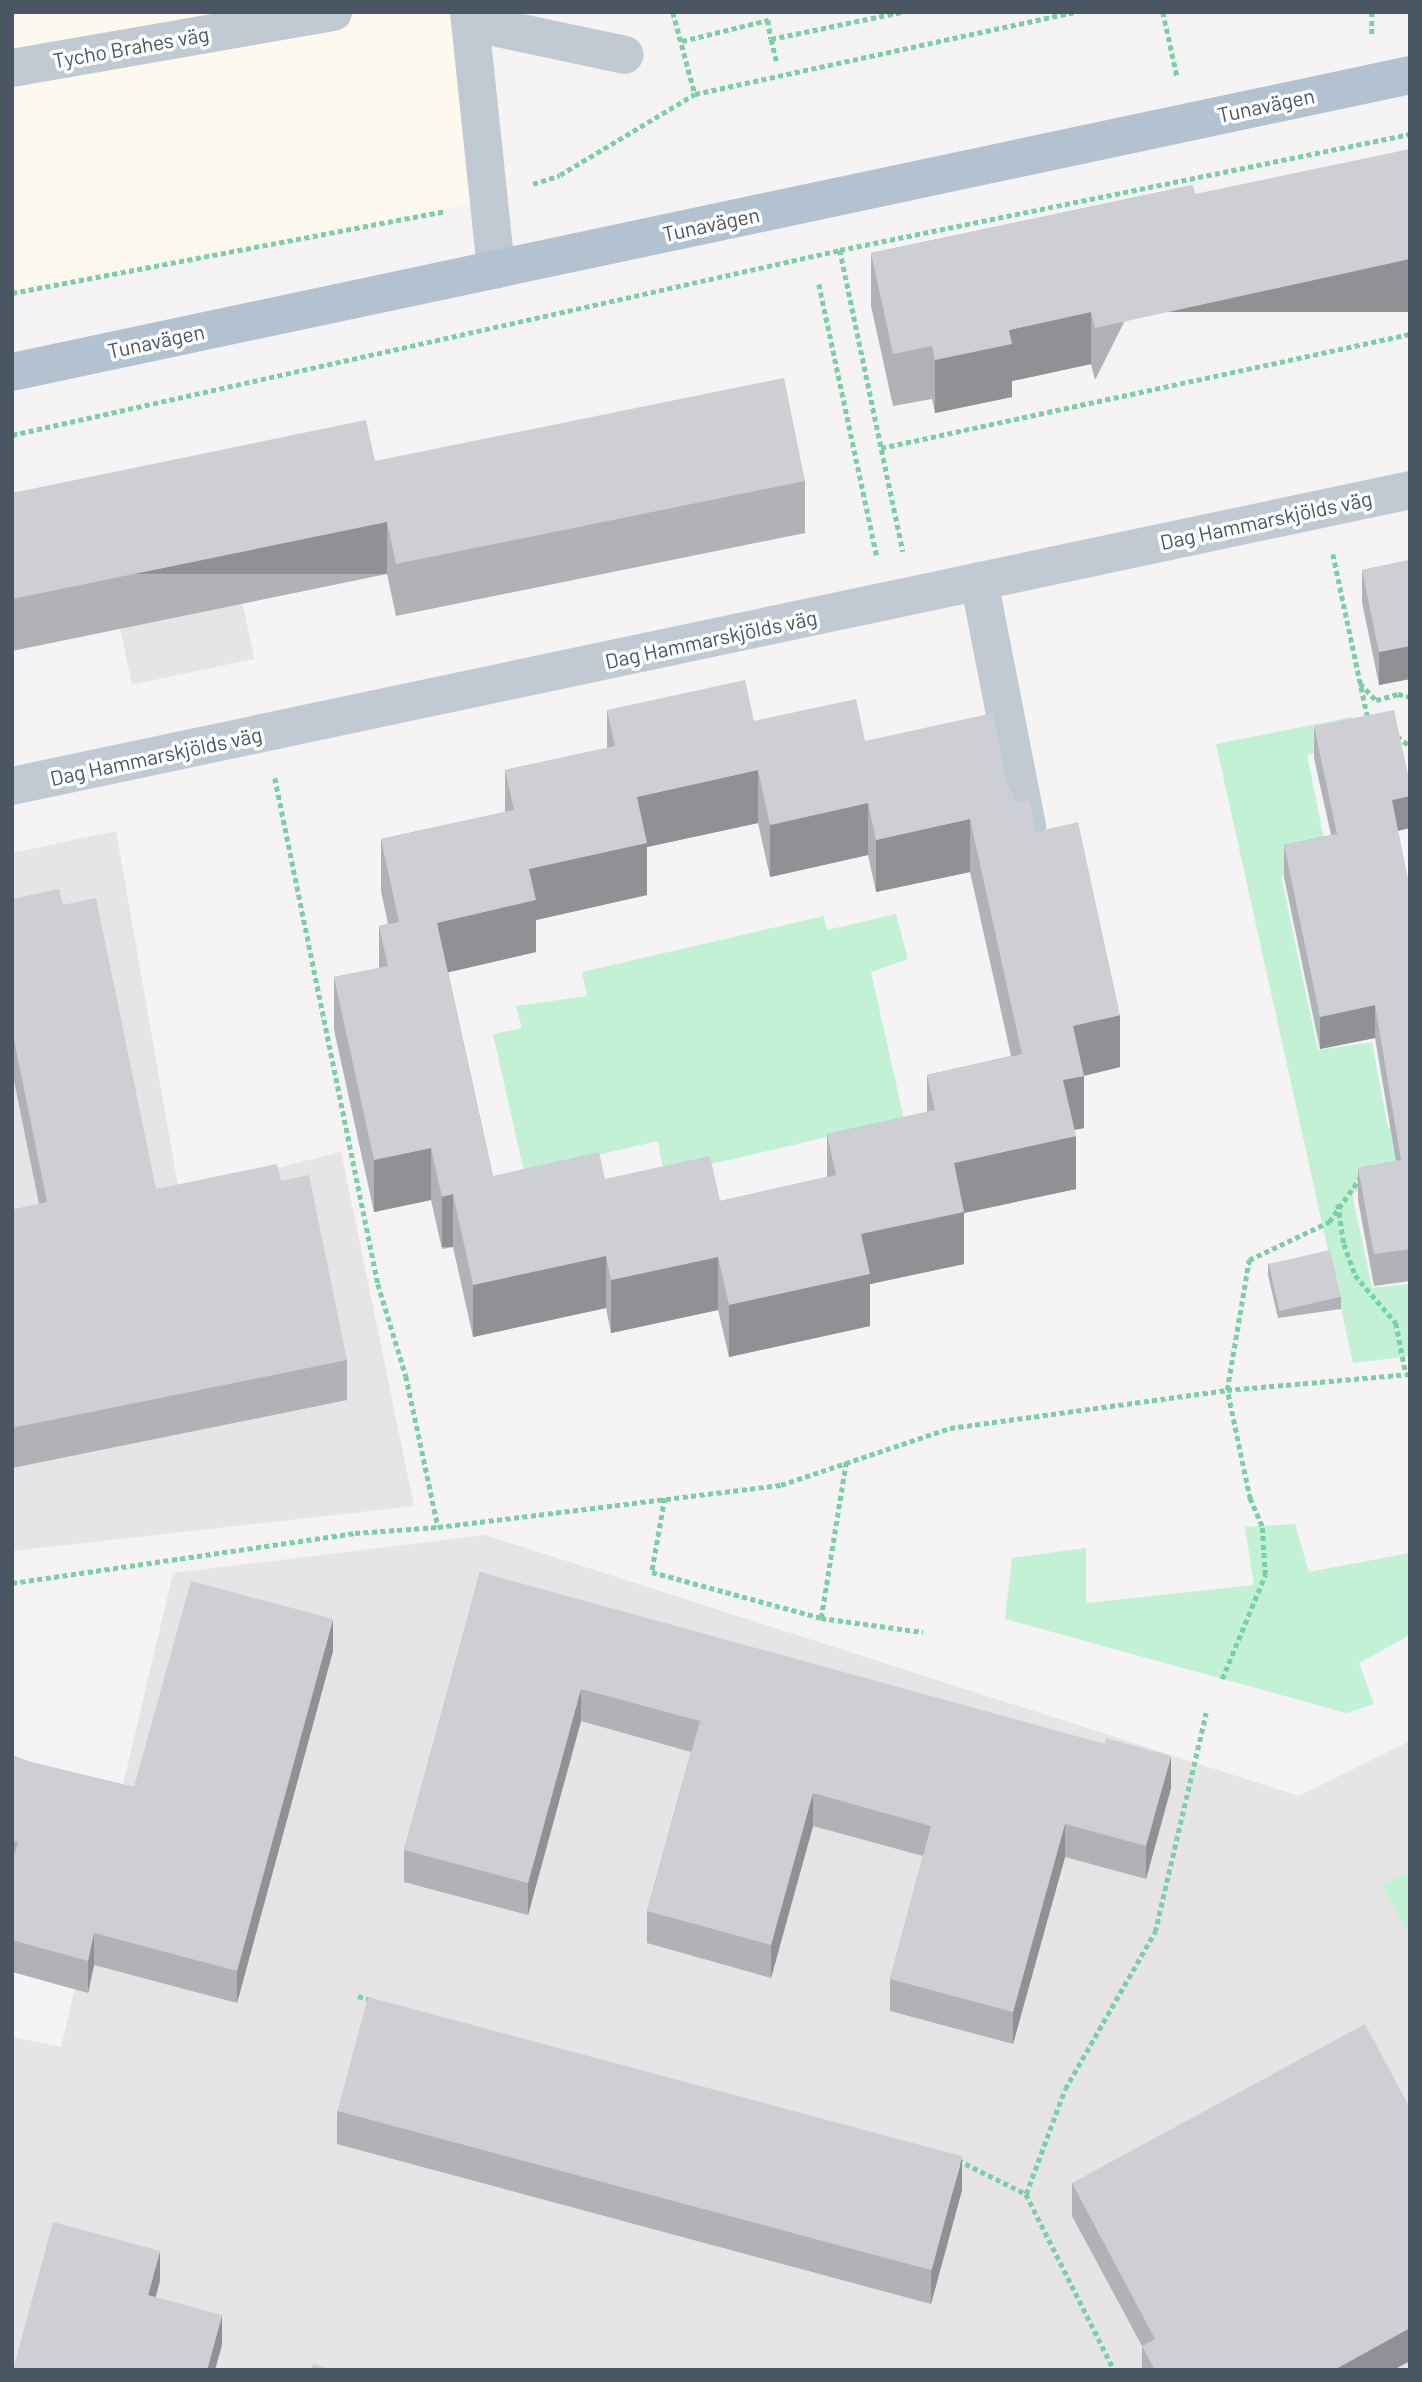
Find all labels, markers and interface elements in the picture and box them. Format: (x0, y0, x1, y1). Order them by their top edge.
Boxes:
street label: Tycho Brahes väg (51, 21, 211, 73)
street label: Tunavägen (1215, 82, 1317, 128)
street label: Tunavägen (660, 201, 762, 247)
street label: Tunavägen (105, 318, 207, 364)
street label: Dag Hammarskjölds väg (1158, 485, 1374, 555)
street label: Dag Hammarskjölds väg (603, 604, 819, 674)
street label: Dag Hammarskjölds väg (48, 721, 264, 791)

